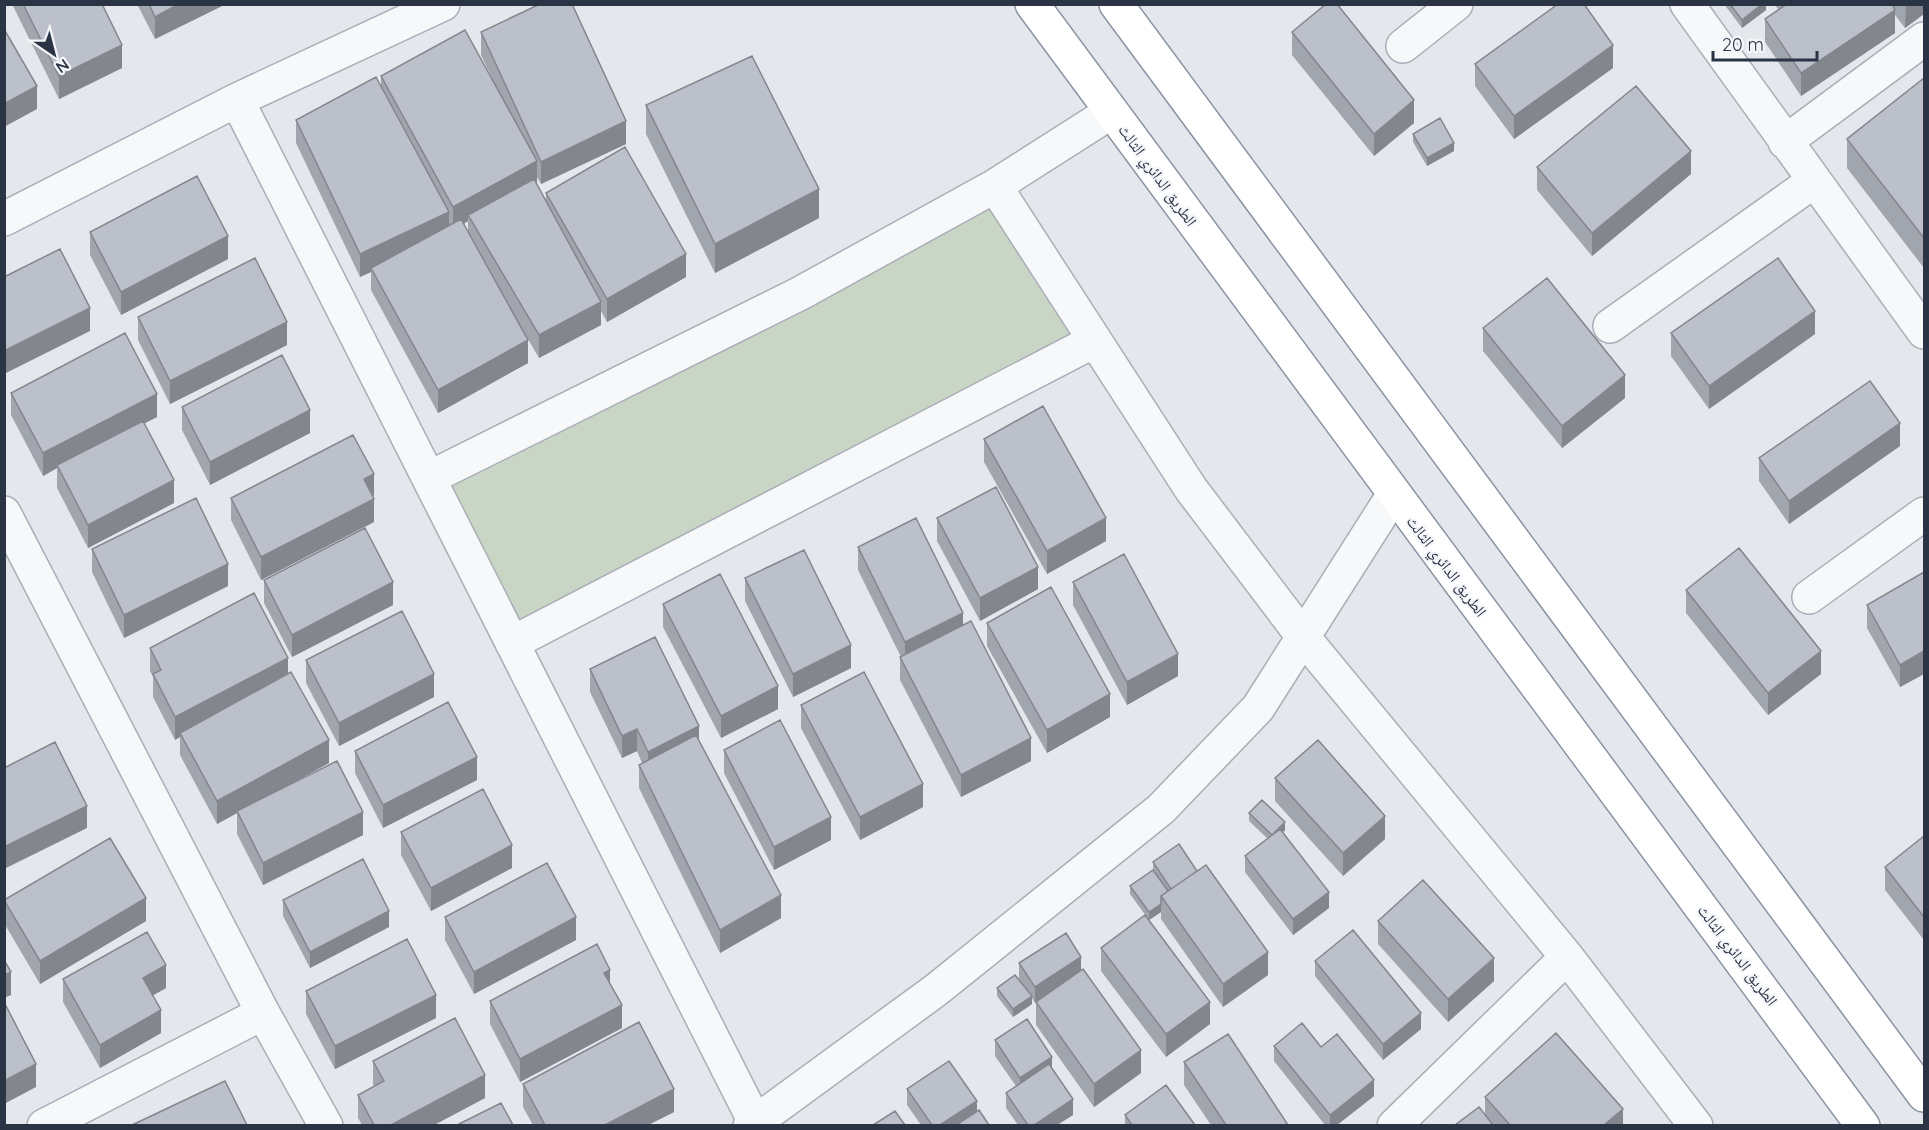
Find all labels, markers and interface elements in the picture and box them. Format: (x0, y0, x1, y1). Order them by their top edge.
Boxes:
north arrow (24, 24, 84, 84)
scale bar (1713, 24, 1816, 62)
text: 20 m (1722, 33, 1764, 56)
text: N (52, 55, 73, 78)
street label: الطريق الدائري الثالث (1112, 120, 1202, 232)
street label: الطريق الدائري الثالث (1400, 512, 1491, 622)
street label: الطريق الدائري الثالث (1691, 901, 1782, 1011)

